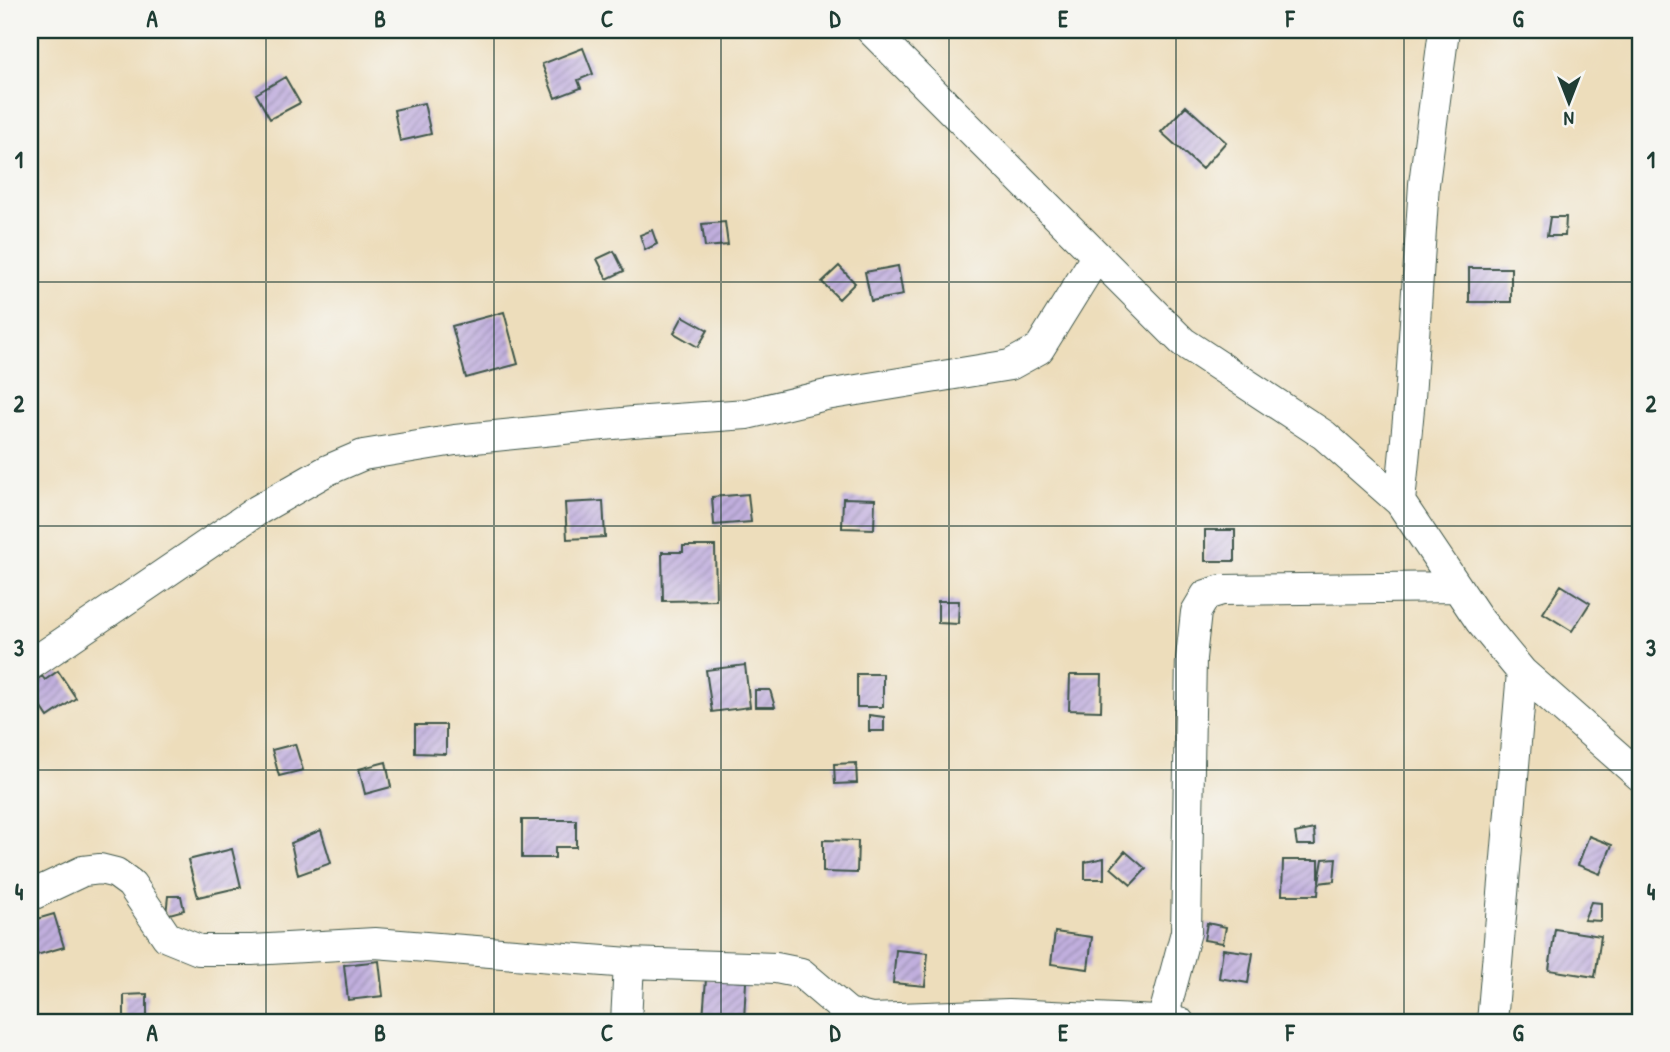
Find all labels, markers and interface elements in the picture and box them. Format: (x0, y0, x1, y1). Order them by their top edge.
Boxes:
text: A (146, 3, 158, 34)
text: B (374, 3, 386, 34)
text: C (601, 3, 613, 34)
text: D (830, 3, 842, 34)
text: E (1058, 3, 1069, 34)
text: F (1285, 3, 1296, 34)
text: G (1512, 3, 1524, 34)
north arrow (1534, 66, 1604, 136)
text: N (1564, 106, 1574, 132)
text: 1 (15, 144, 23, 175)
text: 1 (1647, 144, 1655, 175)
text: 2 (14, 388, 25, 419)
text: 2 (1646, 388, 1657, 419)
text: 3 (14, 632, 24, 663)
text: 3 (1646, 632, 1656, 663)
text: 4 (15, 876, 24, 907)
text: 4 (1647, 876, 1656, 907)
text: A (146, 1017, 158, 1048)
text: B (374, 1017, 386, 1048)
text: C (601, 1017, 613, 1048)
text: D (830, 1017, 842, 1048)
text: E (1058, 1017, 1069, 1048)
text: F (1285, 1017, 1296, 1048)
text: G (1512, 1017, 1524, 1048)

